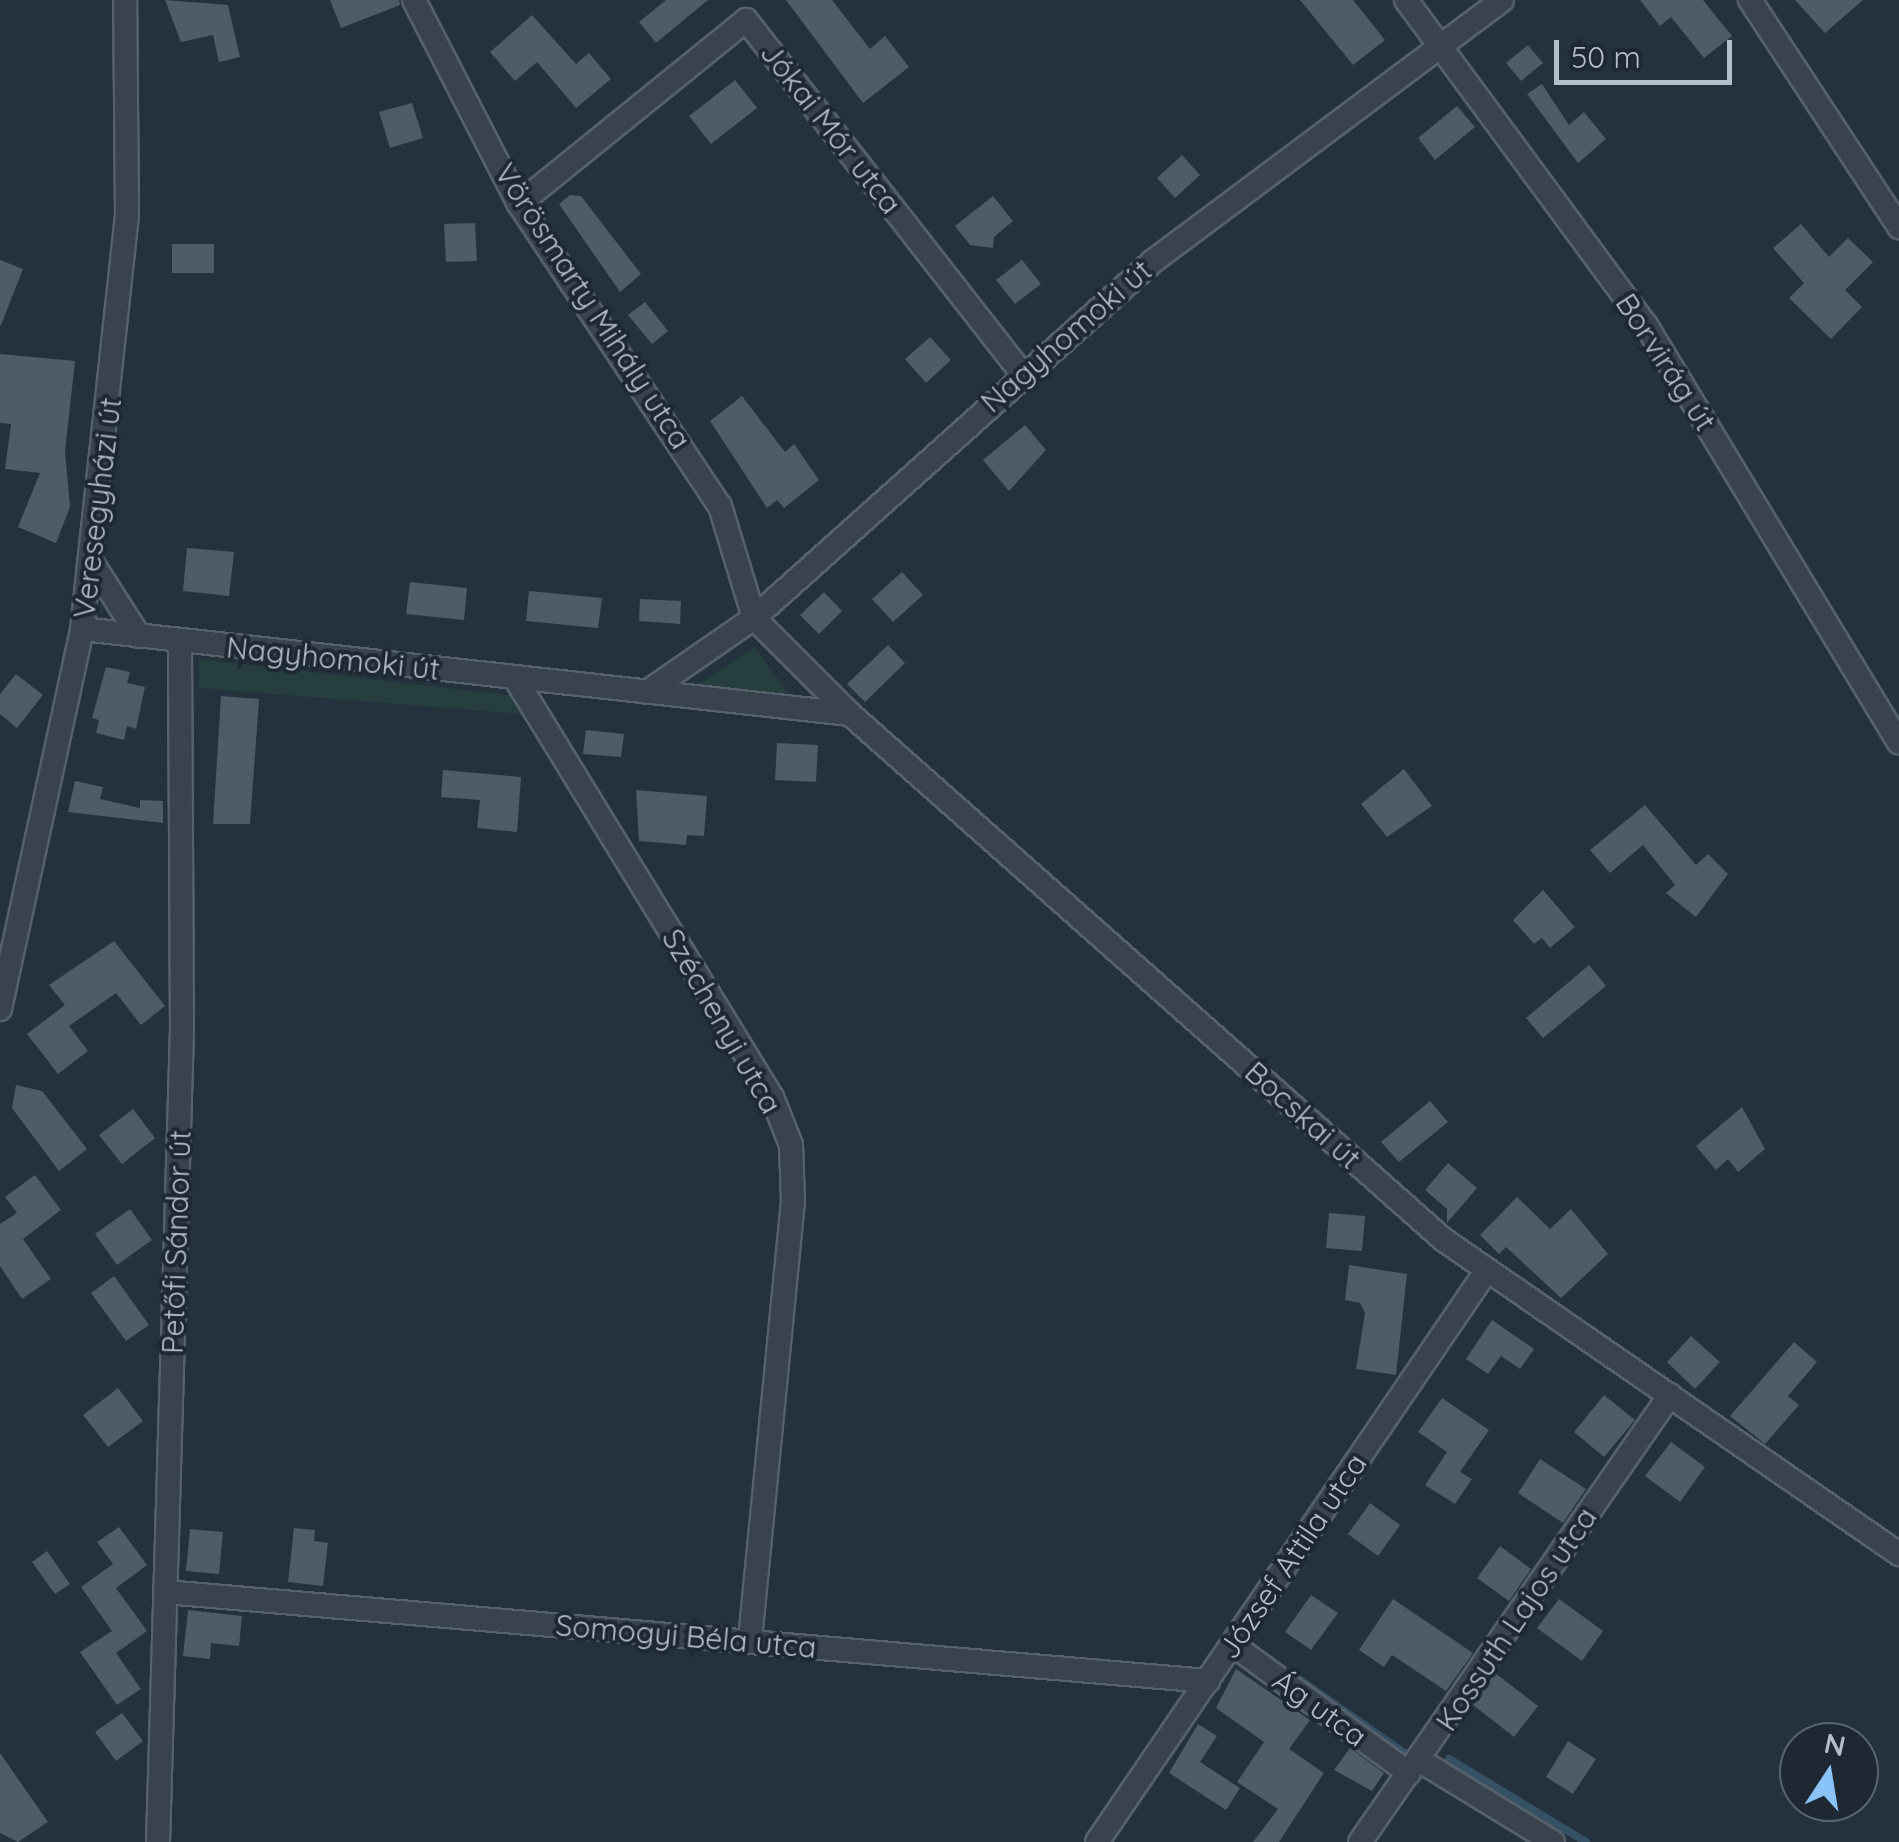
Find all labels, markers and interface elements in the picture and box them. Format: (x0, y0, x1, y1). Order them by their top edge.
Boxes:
scale bar (1559, 20, 1736, 82)
street label: Jókai Mór utca (753, 35, 909, 221)
text: 50 m (1571, 38, 1641, 76)
street label: Vörösmarty Mihály utca (487, 156, 699, 456)
street label: Nagyhomoki út (973, 252, 1159, 420)
street label: Borvirág út (1608, 287, 1724, 437)
street label: Veresegyházi út (66, 396, 128, 620)
street label: Nagyhomoki út (225, 629, 441, 687)
street label: Széchenyi utca (655, 922, 789, 1120)
street label: Bocskai út (1238, 1054, 1368, 1176)
street label: Petőfi Sándor út (154, 1130, 198, 1354)
street label: József Attila utca (1210, 1447, 1374, 1665)
street label: Kossuth Lajos utca (1428, 1500, 1604, 1738)
street label: Somogyi Béla utca (554, 1607, 818, 1665)
street label: Ág utca (1266, 1662, 1374, 1754)
north arrow (1779, 1722, 1879, 1822)
text: N (1821, 1725, 1849, 1763)

